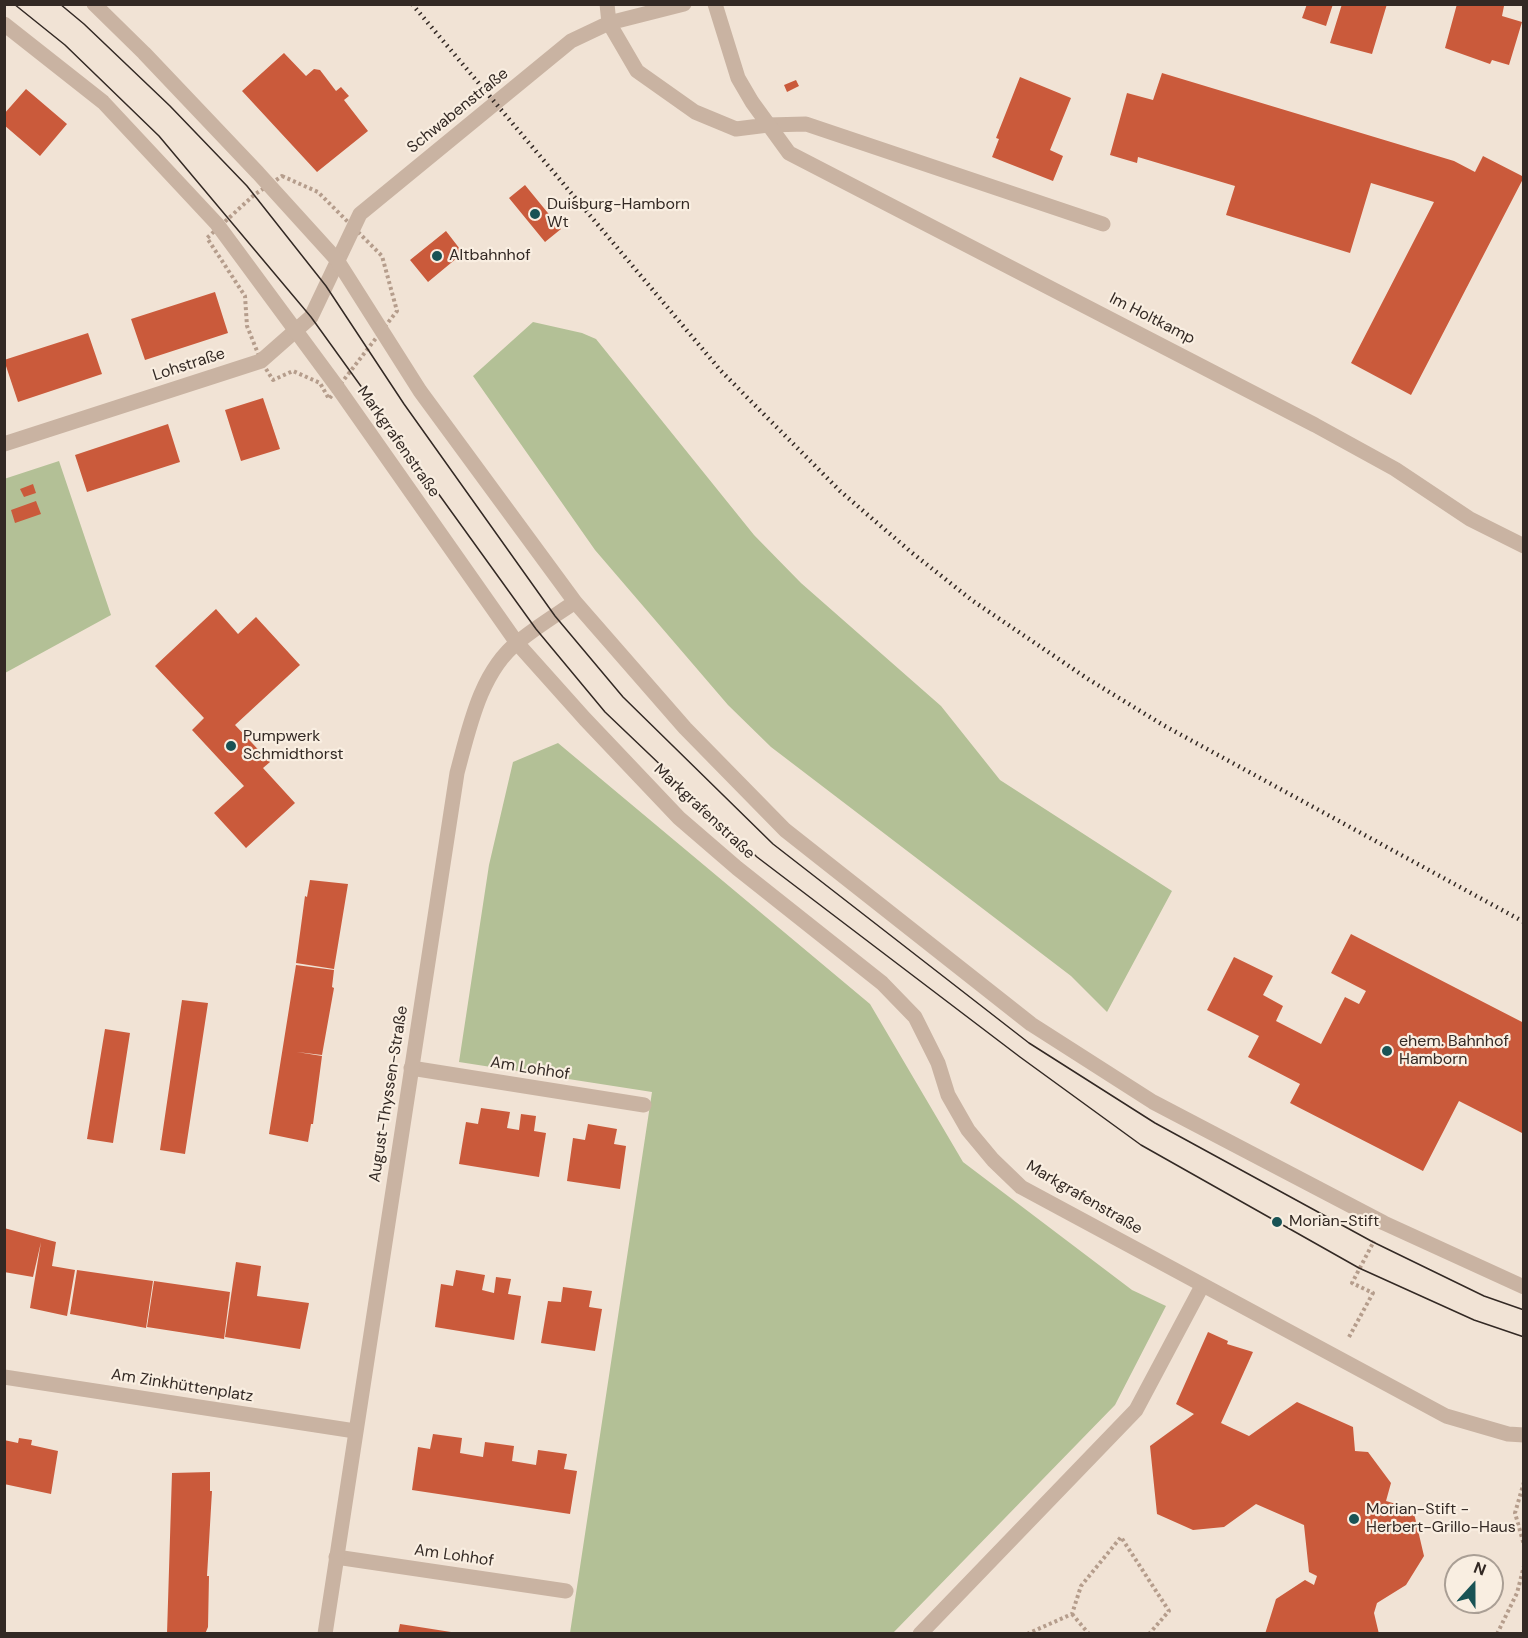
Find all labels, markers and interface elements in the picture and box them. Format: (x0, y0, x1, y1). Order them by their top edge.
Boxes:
street label: Schwabenstraße (404, 64, 512, 158)
place label: Duisburg-Hamborn Wt (547, 195, 690, 233)
marker: Duisburg-Hamborn Wt (528, 207, 542, 221)
place label: Altbahnhof (449, 246, 531, 266)
marker: Altbahnhof (430, 249, 444, 263)
street label: Im Holtkamp (1106, 289, 1198, 349)
street label: Lohstraße (150, 344, 228, 386)
street label: Markgrafenstraße (353, 383, 443, 501)
place label: Pumpwerk Schmidthorst (243, 727, 344, 765)
marker: Pumpwerk Schmidthorst (224, 739, 238, 753)
street label: Markgrafenstraße (650, 760, 758, 864)
street label: August-Thyssen-Straße (366, 1004, 412, 1184)
place label: ehem. Bahnhof Hamborn (1399, 1032, 1509, 1070)
marker: ehem. Bahnhof Hamborn (1380, 1044, 1394, 1058)
street label: Am Lohhof (489, 1053, 571, 1085)
street label: Markgrafenstraße (1022, 1157, 1146, 1239)
place label: Morian-Stift (1289, 1212, 1379, 1232)
marker: Morian-Stift (1270, 1215, 1284, 1229)
street label: Am Zinkhüttenplatz (110, 1365, 254, 1407)
place label: Morian-Stift - Herbert-Grillo-Haus (1366, 1500, 1516, 1538)
marker: Morian-Stift - Herbert-Grillo-Haus (1347, 1512, 1361, 1526)
street label: Am Lohhof (413, 1541, 495, 1571)
north arrow (1444, 1554, 1504, 1614)
text: N (1471, 1557, 1489, 1580)

